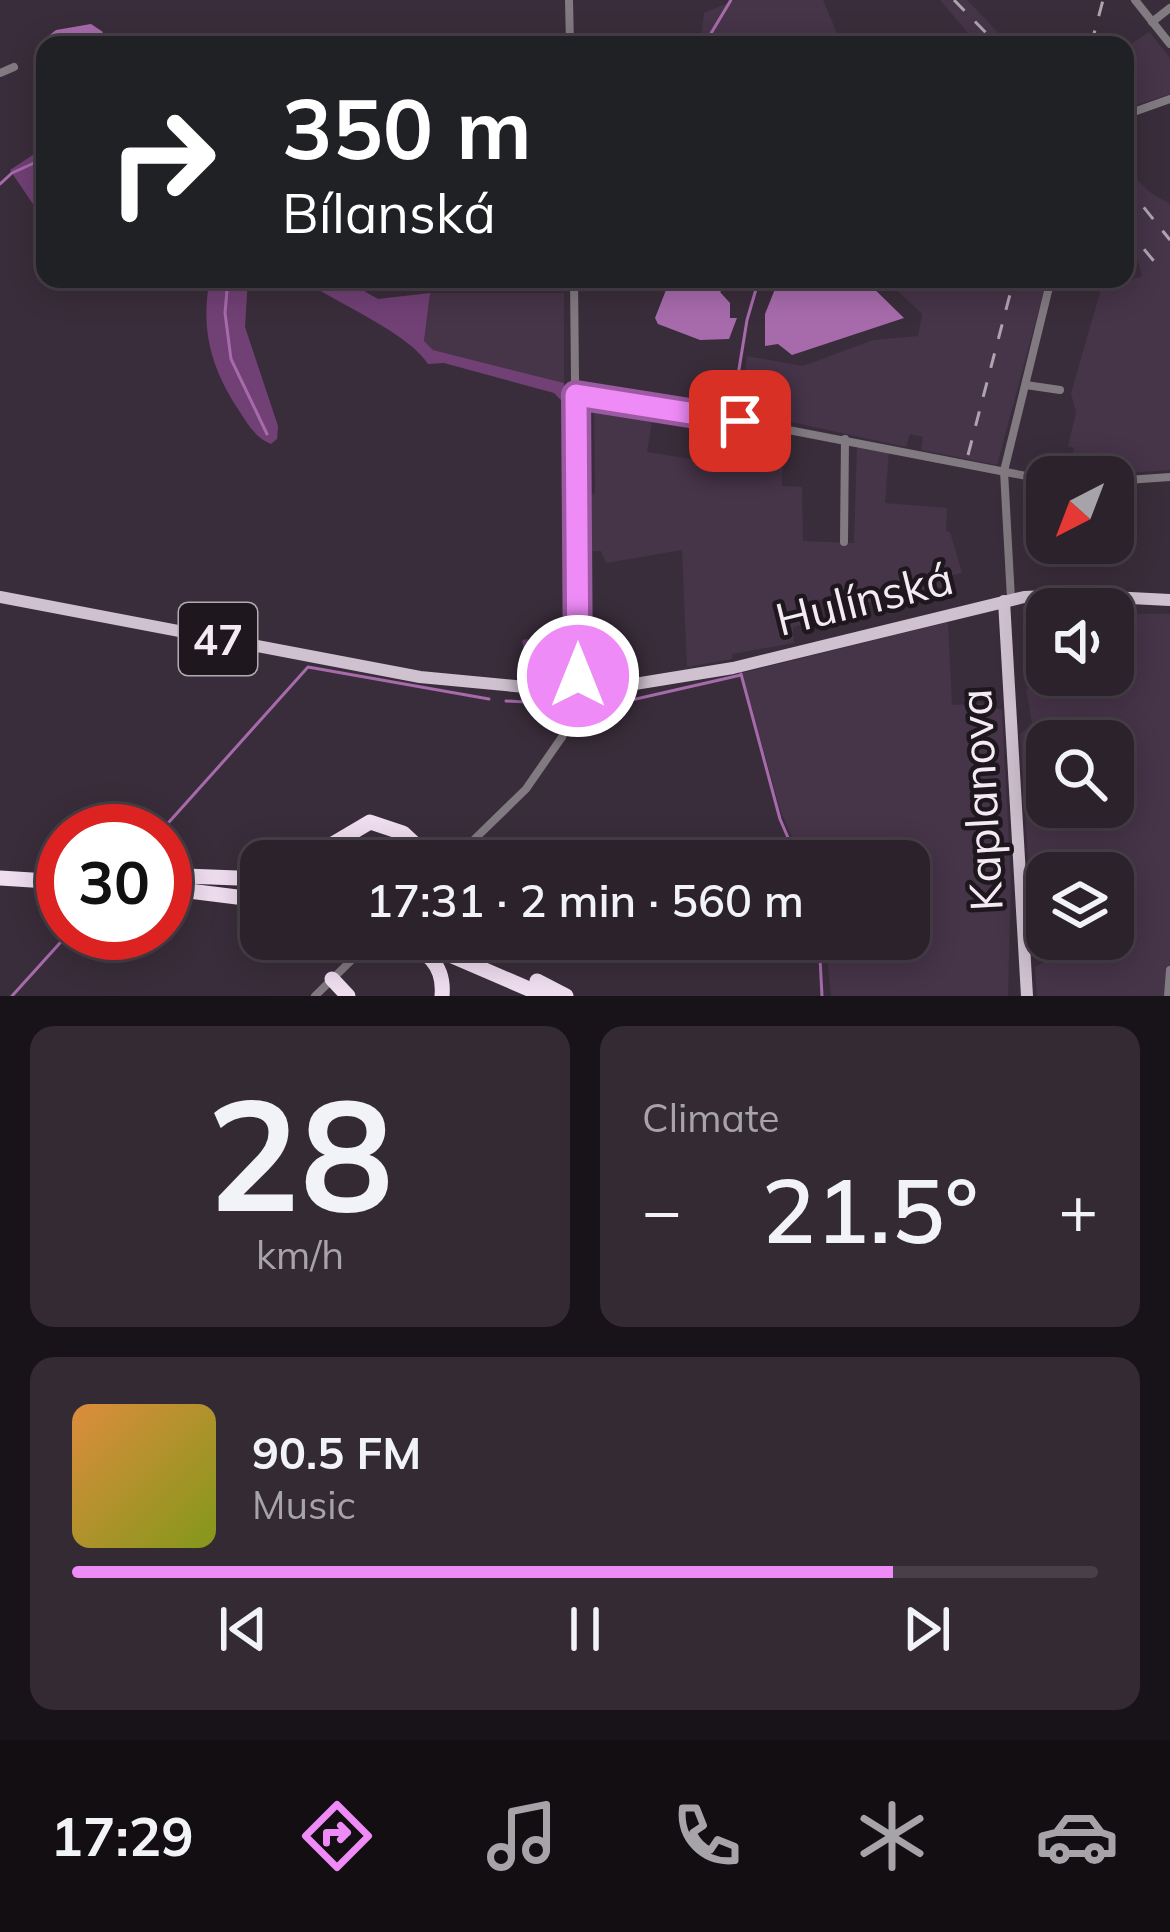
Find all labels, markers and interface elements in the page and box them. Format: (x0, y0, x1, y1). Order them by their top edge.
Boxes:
text: 350 m (282, 75, 532, 180)
icon: right (84, 84, 240, 240)
text: Bílanská (282, 179, 496, 247)
pin (689, 370, 791, 472)
icon: arrive (707, 388, 773, 454)
north arrow (1026, 456, 1134, 564)
map controls (1026, 456, 1134, 960)
street label: Hulínská (770, 549, 958, 647)
button: sound (1026, 588, 1134, 696)
road number: 47 (179, 603, 257, 675)
position arrow (515, 613, 641, 739)
street label: Kaplanova (946, 687, 1014, 913)
button: search (1026, 720, 1134, 828)
speed limit sign: 30 (36, 804, 192, 960)
button: layers (1026, 852, 1134, 960)
text: 17:31 · 2 min · 560 m (366, 872, 804, 928)
text: 28 (206, 1054, 394, 1250)
text: Climate (642, 1093, 780, 1142)
text: 21.5° (761, 1153, 979, 1266)
text: − (642, 1168, 682, 1251)
text: + (1058, 1168, 1098, 1251)
text: km/h (256, 1230, 344, 1279)
text: 90.5 FM (252, 1424, 421, 1480)
text: Music (252, 1480, 356, 1529)
icon: previous (210, 1596, 276, 1662)
icon: pause (552, 1596, 618, 1662)
icon: next (894, 1596, 960, 1662)
icon: directions (295, 1794, 379, 1878)
icon: music (480, 1794, 564, 1878)
icon: phone (665, 1794, 749, 1878)
icon: climate (850, 1794, 934, 1878)
icon: car (1035, 1794, 1119, 1878)
text: 17:29 (51, 1802, 194, 1870)

